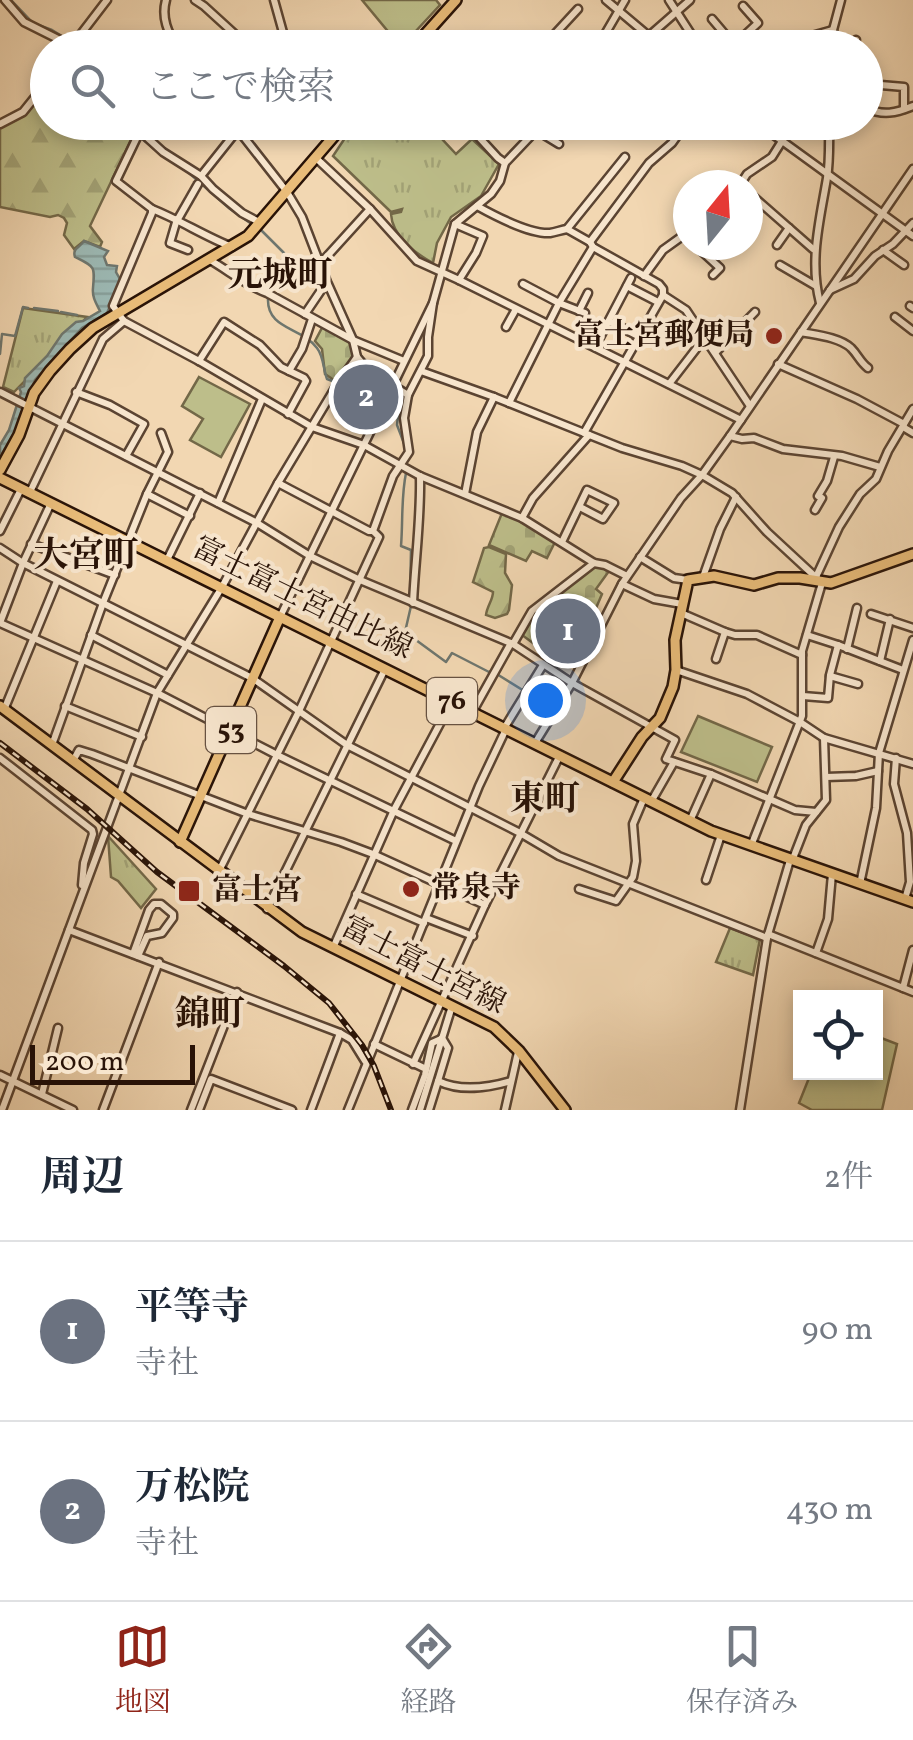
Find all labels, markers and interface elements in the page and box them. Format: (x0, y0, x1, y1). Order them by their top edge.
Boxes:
search box (30, 30, 883, 140)
icon: search (65, 58, 120, 113)
text: ここで検索 (145, 63, 335, 116)
north arrow (673, 170, 763, 260)
district label: 元城町 (227, 253, 333, 301)
place label: 富士宮郵便局 (574, 315, 754, 357)
marker: 富士宮郵便局 (763, 325, 785, 347)
pin: 2 (334, 360, 398, 434)
street label: 富士富士宮由比線 (185, 528, 419, 670)
district label: 大宮町 (33, 533, 139, 581)
pin: 1 (536, 594, 600, 668)
your location (520, 675, 571, 726)
road number: 76 (427, 678, 477, 724)
road number: 53 (206, 707, 256, 753)
district label: 東町 (510, 777, 580, 825)
place label: 常泉寺 (431, 868, 521, 910)
place label: 富士宮 (212, 870, 302, 912)
marker: 富士宮 (176, 878, 202, 904)
marker: 常泉寺 (400, 878, 422, 900)
street label: 富士富士宮線 (333, 906, 513, 1026)
map controls (793, 990, 883, 1080)
button: locate (793, 990, 883, 1080)
district label: 錦町 (175, 992, 245, 1040)
scale bar (30, 1040, 195, 1084)
text: 200 m (45, 1043, 124, 1082)
text: 周辺 (40, 1150, 124, 1209)
text: 2件 (824, 1157, 873, 1201)
text: 平等寺 (135, 1283, 249, 1336)
text: 1 (66, 1309, 79, 1353)
text: 90 m (802, 1309, 873, 1353)
text: 寺社 (135, 1343, 199, 1387)
text: 万松院 (135, 1463, 249, 1516)
text: 2 (64, 1489, 81, 1533)
text: 430 m (785, 1489, 873, 1533)
text: 寺社 (135, 1523, 199, 1567)
tab: 地図 (115, 1619, 171, 1723)
tab: 経路 (400, 1619, 456, 1723)
tab: 保存済み (686, 1619, 798, 1723)

